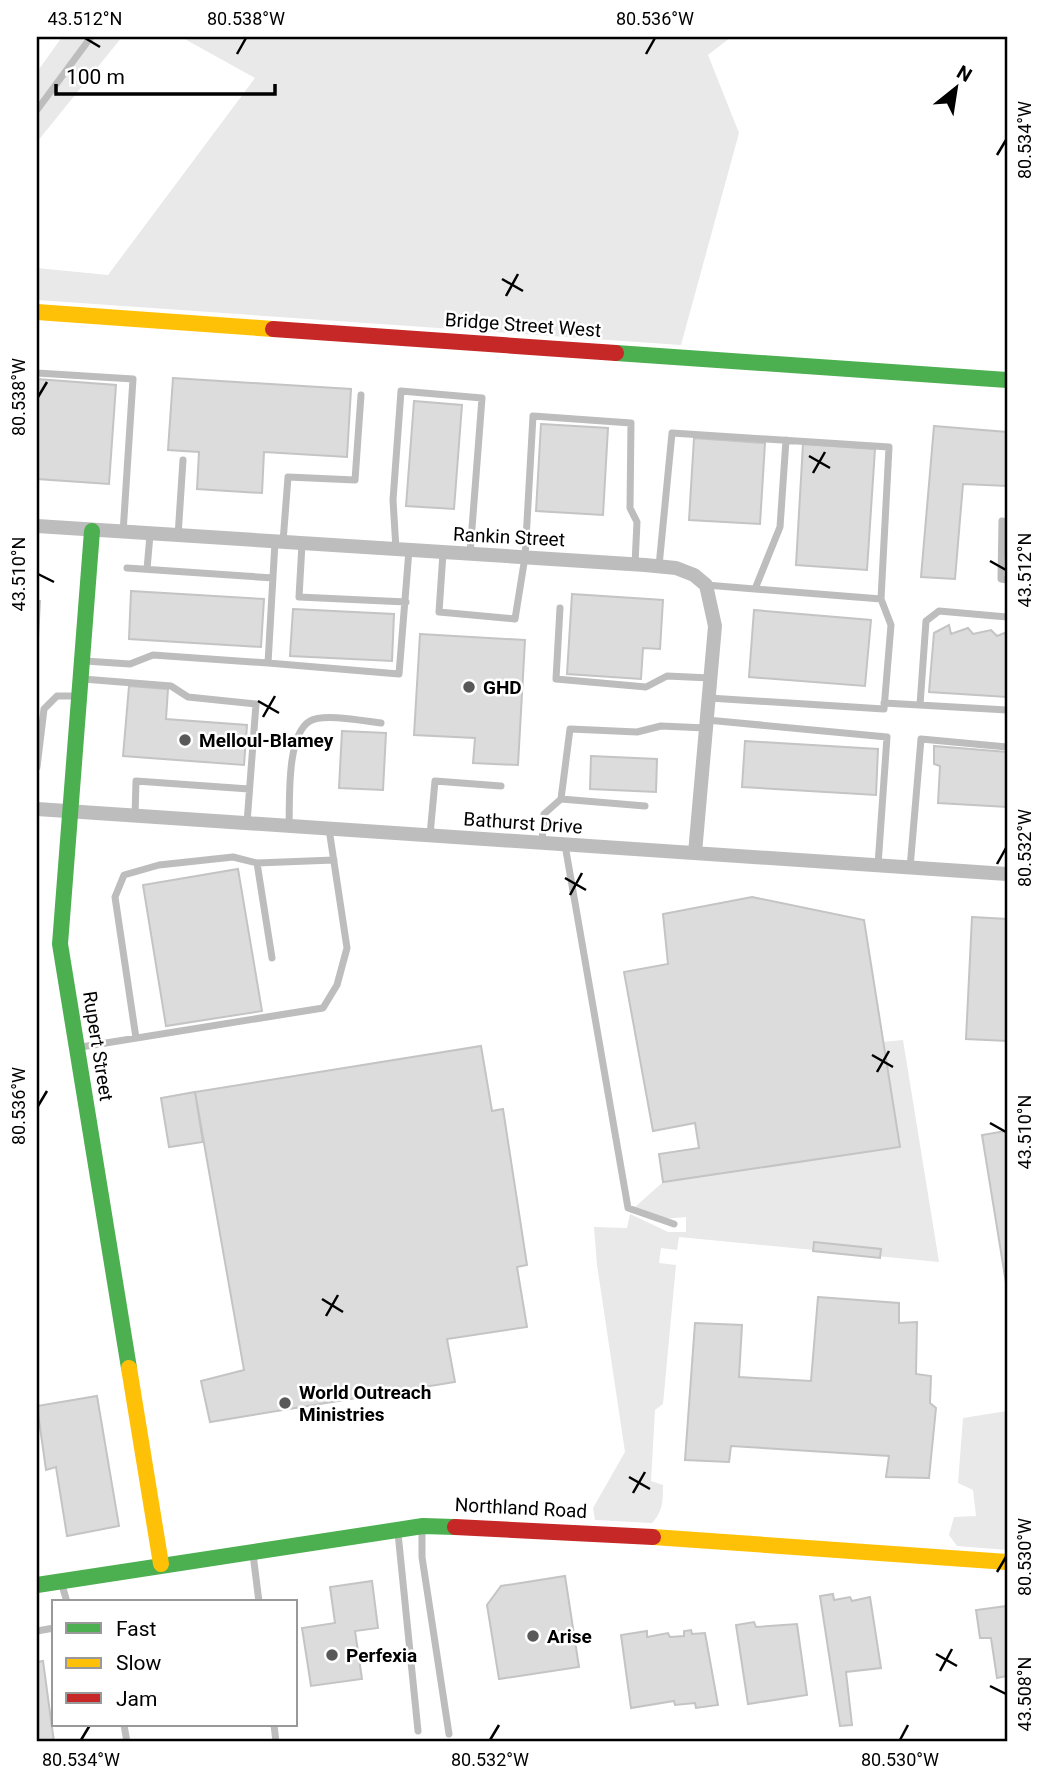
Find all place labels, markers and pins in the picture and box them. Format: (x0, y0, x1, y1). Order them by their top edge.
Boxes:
place label: GHD (483, 676, 522, 699)
marker: GHD (461, 679, 477, 695)
place label: Melloul-Blamey (199, 729, 334, 752)
marker: Melloul-Blamey (177, 732, 193, 748)
place label: World Outreach Ministries (299, 1381, 431, 1426)
marker: World Outreach Ministries (277, 1395, 293, 1411)
place label: Arise (547, 1625, 592, 1648)
marker: Arise (525, 1628, 541, 1644)
place label: Perfexia (346, 1644, 417, 1667)
marker: Perfexia (324, 1647, 340, 1663)

